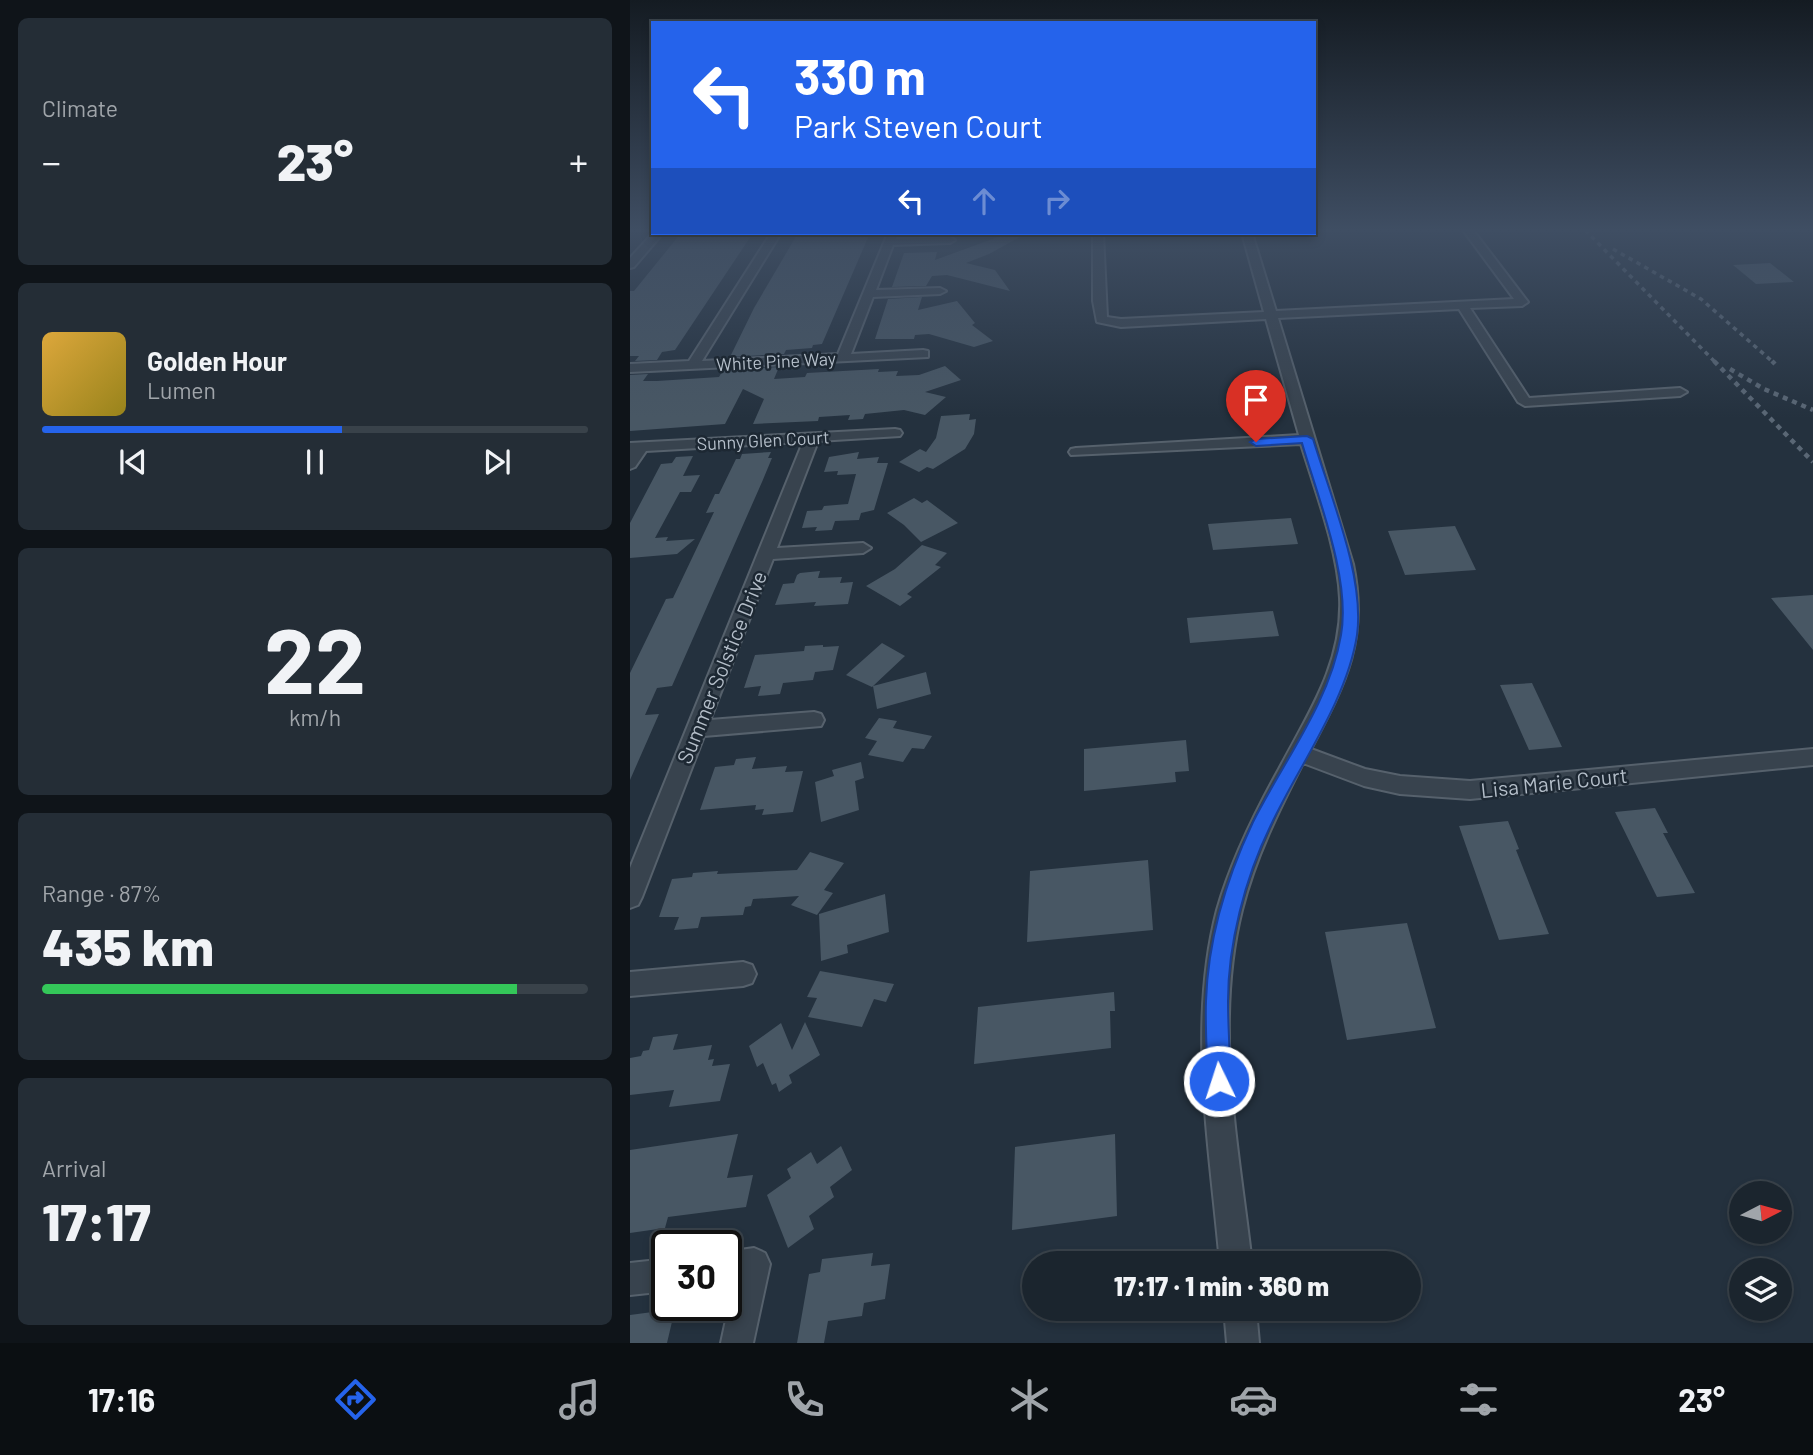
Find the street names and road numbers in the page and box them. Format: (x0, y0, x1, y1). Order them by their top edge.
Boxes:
street label: White Pine Way (716, 347, 836, 375)
street label: Sunny Glen Court (696, 426, 830, 454)
street label: Summer Solstice Drive (671, 567, 771, 767)
street label: Lisa Marie Court (1479, 762, 1629, 802)

